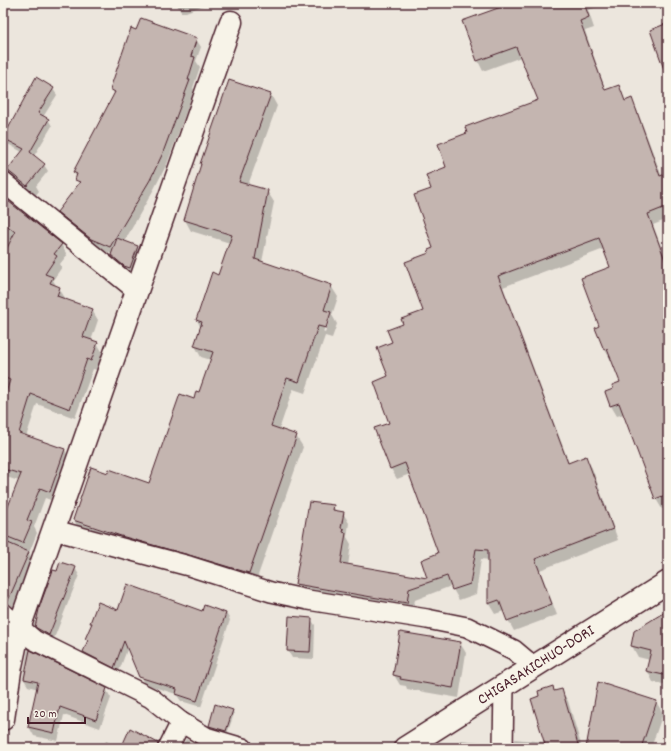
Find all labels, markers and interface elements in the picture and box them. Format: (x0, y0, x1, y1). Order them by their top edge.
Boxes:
street label: CHIGASAKICHUO-DORI (473, 619, 599, 711)
scale bar (28, 699, 85, 725)
text: 20 m (34, 706, 57, 723)

